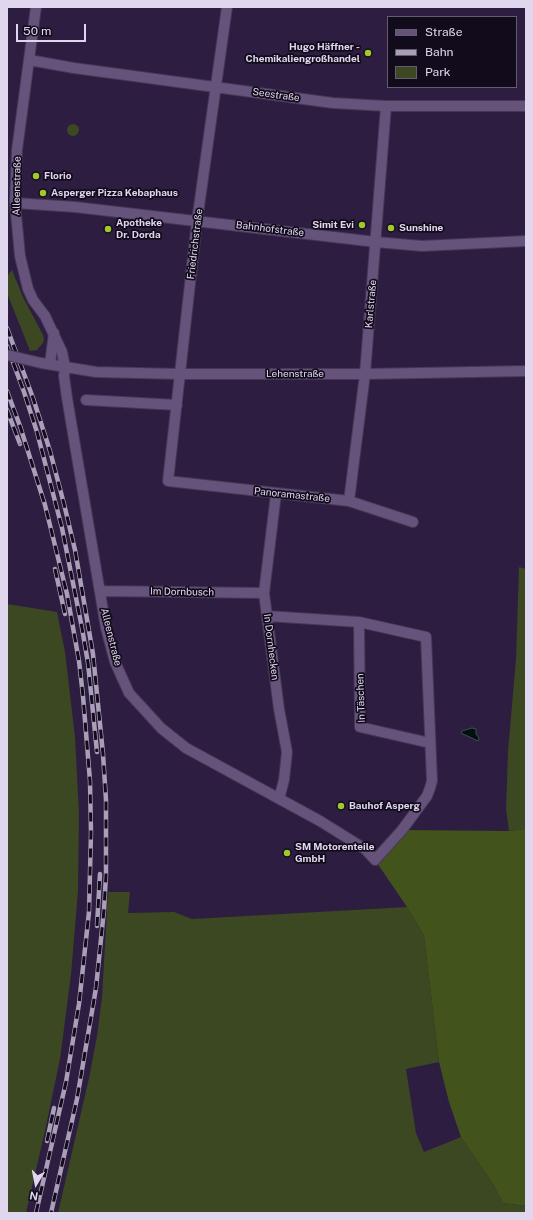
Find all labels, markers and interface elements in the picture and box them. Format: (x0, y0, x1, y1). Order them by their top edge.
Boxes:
scale bar (18, 16, 88, 42)
legend (387, 16, 517, 88)
text: 50 m (23, 24, 51, 38)
text: Straße (425, 25, 462, 39)
place label: Hugo Häffner - Chemikaliengroßhandel (246, 41, 360, 64)
text: Bahn (425, 45, 454, 59)
marker: Hugo Häffner - Chemikaliengroßhandel (363, 48, 373, 58)
text: Park (425, 65, 451, 79)
street label: Seestraße (252, 86, 300, 104)
street label: Alleenstraße (10, 156, 24, 216)
place label: Florio (44, 170, 71, 182)
marker: Florio (31, 171, 41, 181)
place label: Asperger Pizza Kebaphaus (51, 187, 178, 199)
marker: Asperger Pizza Kebaphaus (38, 188, 48, 198)
street label: Friedrichstraße (185, 208, 205, 280)
place label: Apotheke Dr. Dorda (116, 217, 162, 240)
street label: Bahnhofstraße (235, 219, 305, 239)
place label: Simit Evi (312, 219, 354, 231)
marker: Simit Evi (357, 220, 367, 230)
place label: Sunshine (399, 222, 443, 234)
marker: Sunshine (386, 223, 396, 233)
marker: Apotheke Dr. Dorda (103, 224, 113, 234)
street label: Karlstraße (363, 279, 379, 329)
street label: Lehenstraße (266, 368, 324, 380)
street label: Panoramastraße (253, 485, 331, 505)
street label: Im Dornbusch (150, 585, 214, 599)
street label: Alleenstraße (98, 607, 124, 667)
street label: In Dornhecken (261, 613, 281, 681)
street label: In Täschen (354, 673, 368, 723)
place label: Bauhof Asperg (349, 800, 420, 812)
marker: Bauhof Asperg (336, 801, 346, 811)
place label: SM Motorenteile GmbH (295, 841, 375, 864)
marker: SM Motorenteile GmbH (282, 848, 292, 858)
north arrow (16, 1164, 56, 1204)
text: N (29, 1189, 39, 1202)

